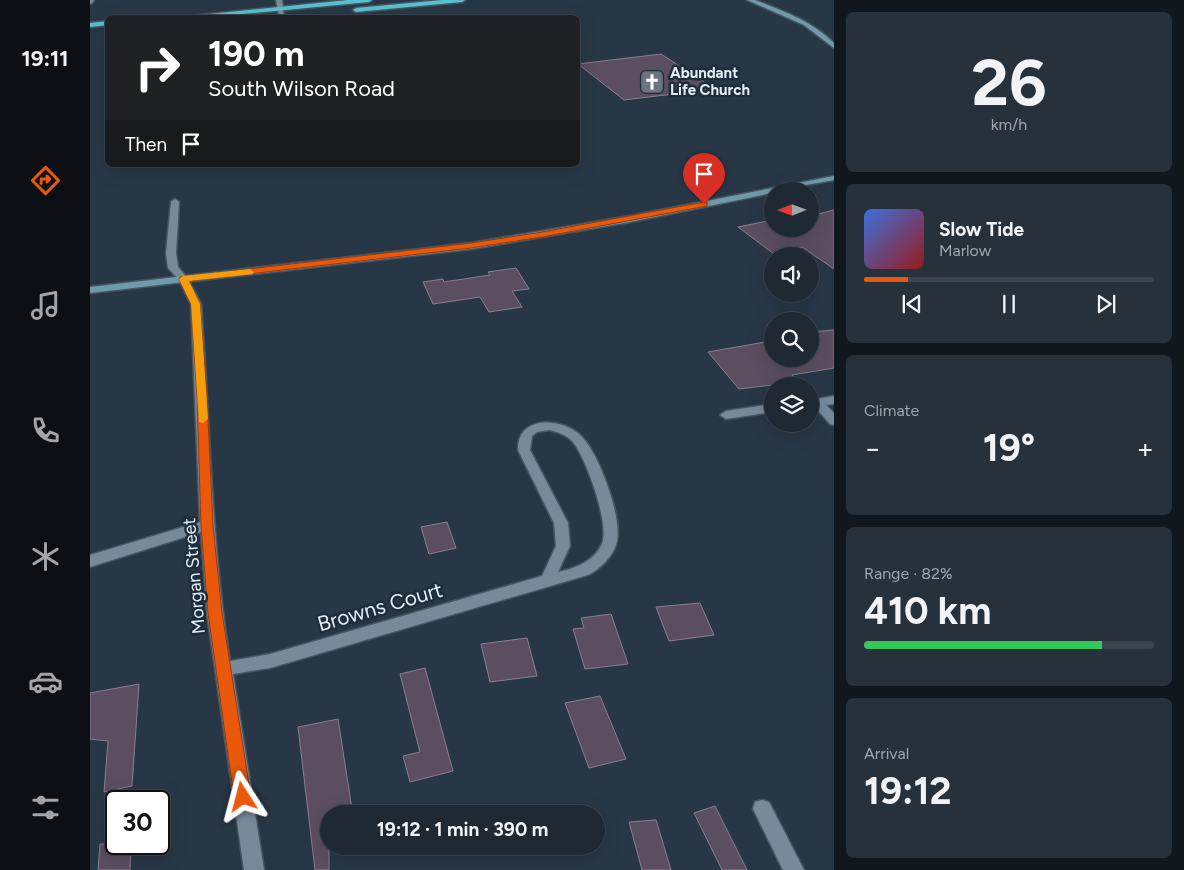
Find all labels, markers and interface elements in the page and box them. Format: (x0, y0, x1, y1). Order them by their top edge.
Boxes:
text: 190 m (208, 33, 305, 75)
icon: right (125, 35, 190, 100)
text: 26 (971, 43, 1047, 121)
text: 19:11 (21, 45, 69, 72)
place label: Abundant Life Church (670, 64, 750, 99)
church icon: Abundant Life Church (639, 69, 665, 95)
text: South Wilson Road (208, 75, 395, 102)
text: km/h (991, 115, 1027, 134)
icon: arrive (177, 130, 205, 158)
text: Then (125, 133, 167, 156)
pin (683, 153, 725, 204)
icon: arrive (690, 160, 718, 188)
icon: directions (28, 163, 63, 198)
north arrow (764, 182, 819, 238)
map controls (764, 182, 819, 432)
text: Slow Tide (939, 218, 1024, 241)
text: Marlow (939, 241, 991, 260)
button: sound (764, 247, 819, 302)
icon: music (28, 288, 63, 323)
icon: previous (898, 290, 926, 318)
icon: pause (995, 290, 1023, 318)
icon: next (1092, 290, 1120, 318)
button: search (764, 312, 819, 367)
button: layers (764, 377, 819, 432)
text: Climate (864, 401, 919, 420)
icon: phone (28, 413, 63, 448)
text: 19° (983, 425, 1035, 471)
text: − (864, 431, 881, 465)
text: + (1137, 431, 1154, 465)
street label: Morgan Street (178, 517, 210, 635)
icon: climate (28, 539, 63, 574)
text: Range · 82% (864, 564, 953, 583)
street label: Browns Court (314, 577, 445, 636)
text: 410 km (864, 588, 991, 634)
icon: car (28, 664, 63, 699)
text: Arrival (864, 744, 909, 763)
text: 19:12 (864, 768, 952, 814)
position arrow (216, 770, 268, 822)
icon: filters (28, 790, 63, 825)
speed limit sign: 30 (105, 790, 170, 855)
text: 19:12 · 1 min · 390 m (377, 818, 548, 841)

